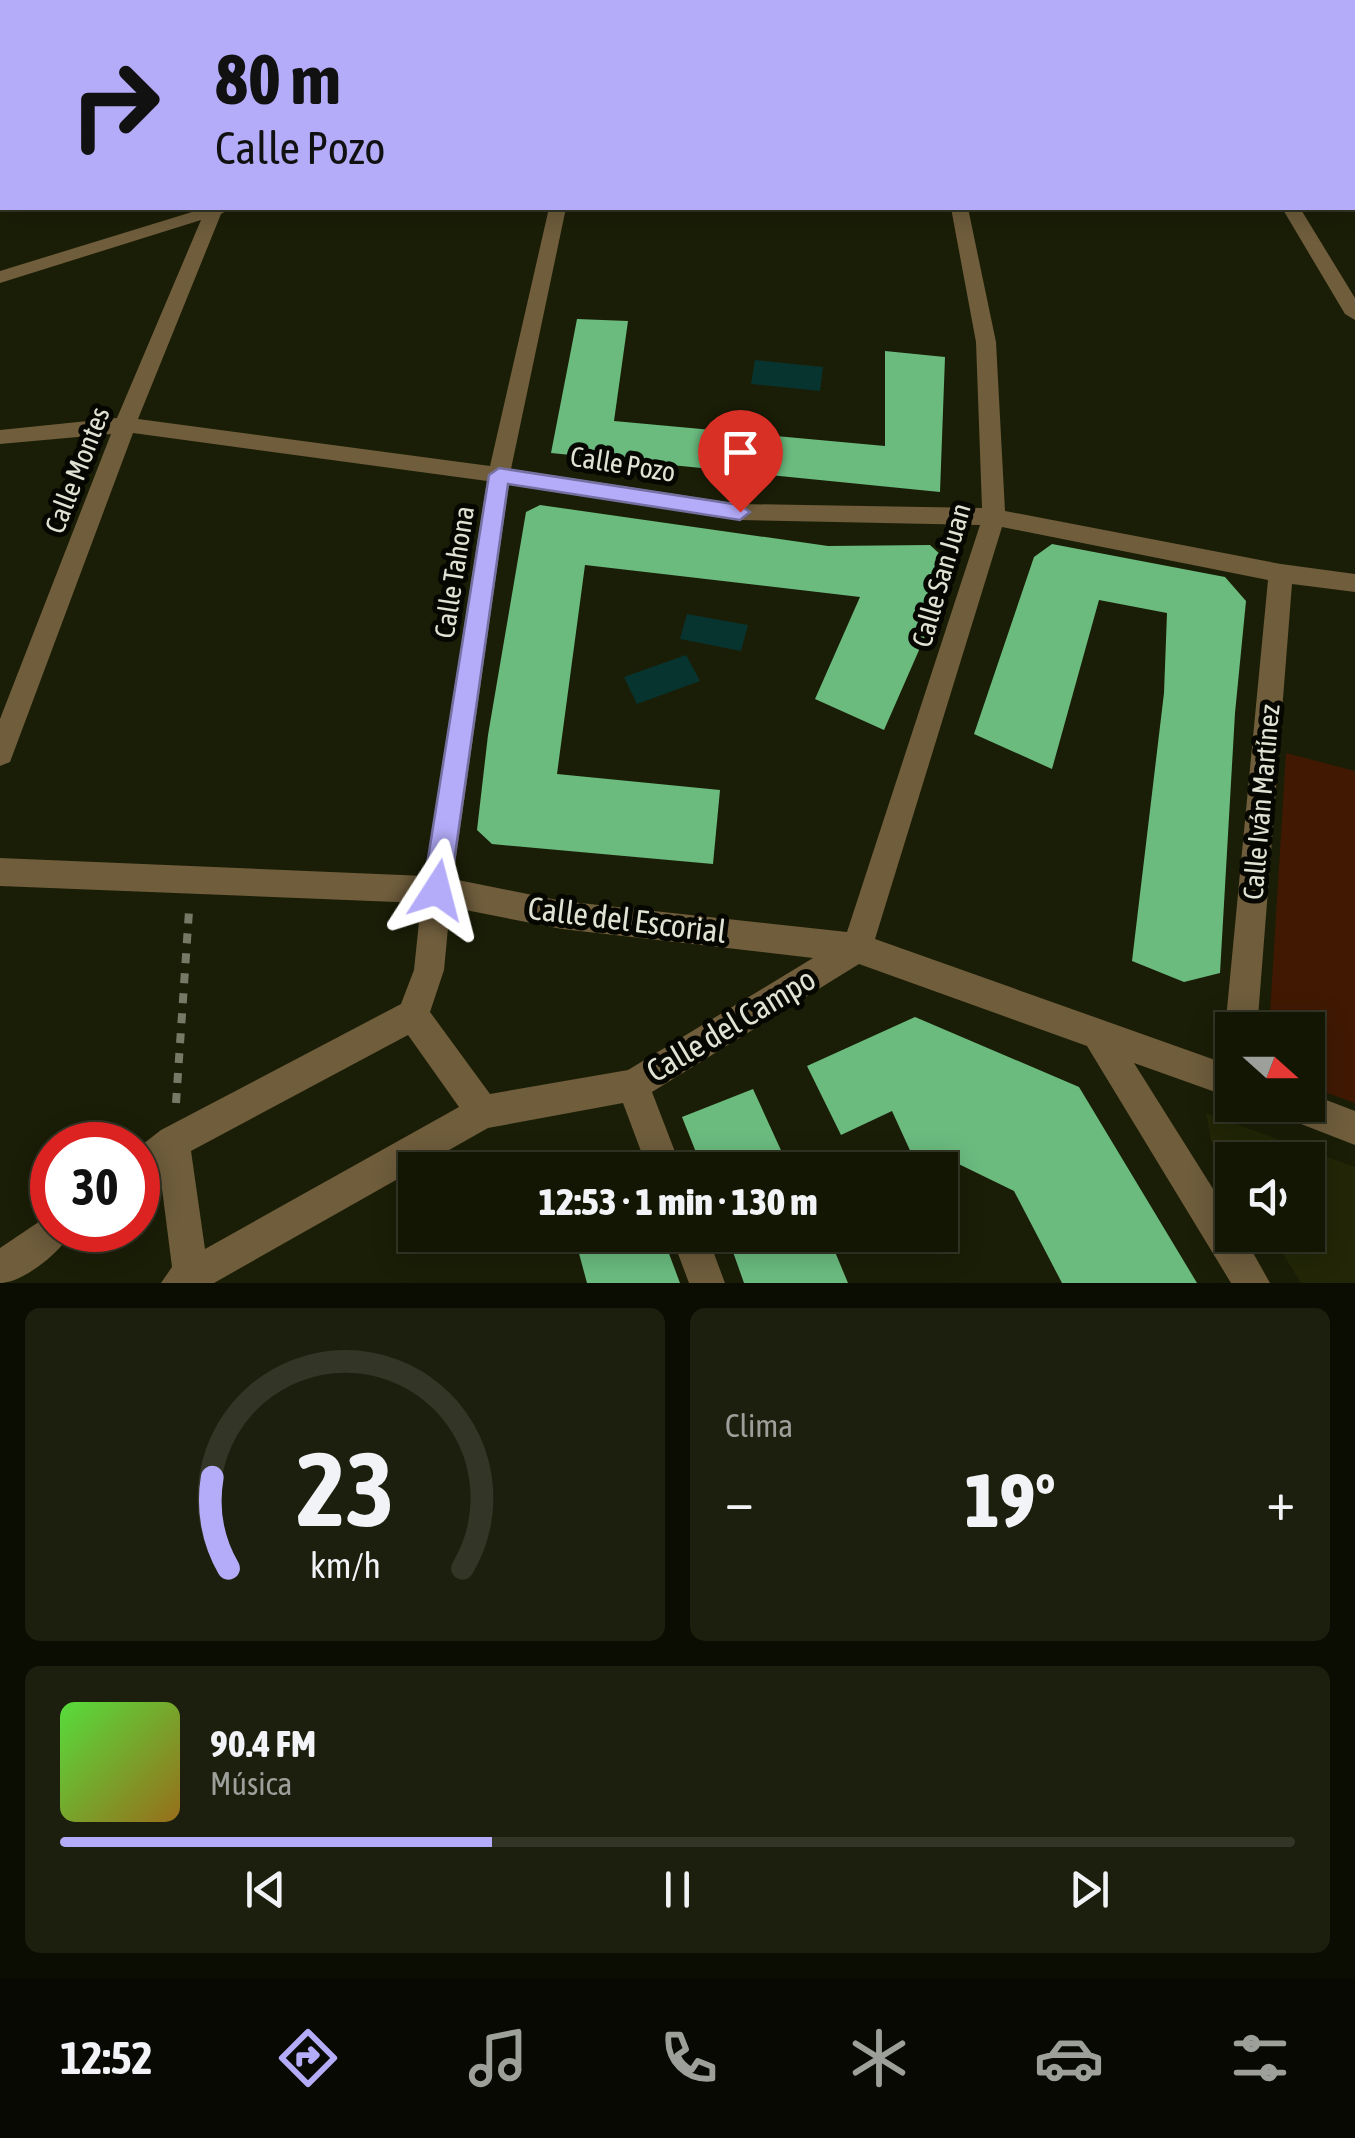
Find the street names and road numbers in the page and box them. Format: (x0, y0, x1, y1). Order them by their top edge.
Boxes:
street label: Calle Montes (38, 402, 116, 538)
street label: Calle Pozo (568, 440, 678, 488)
street label: Calle San Juan (905, 499, 977, 651)
street label: Calle Tahona (428, 504, 480, 640)
street label: Calle Iván Martínez (1237, 703, 1285, 901)
street label: Calle del Escorial (526, 889, 729, 950)
street label: Calle del Campo (640, 960, 822, 1089)

